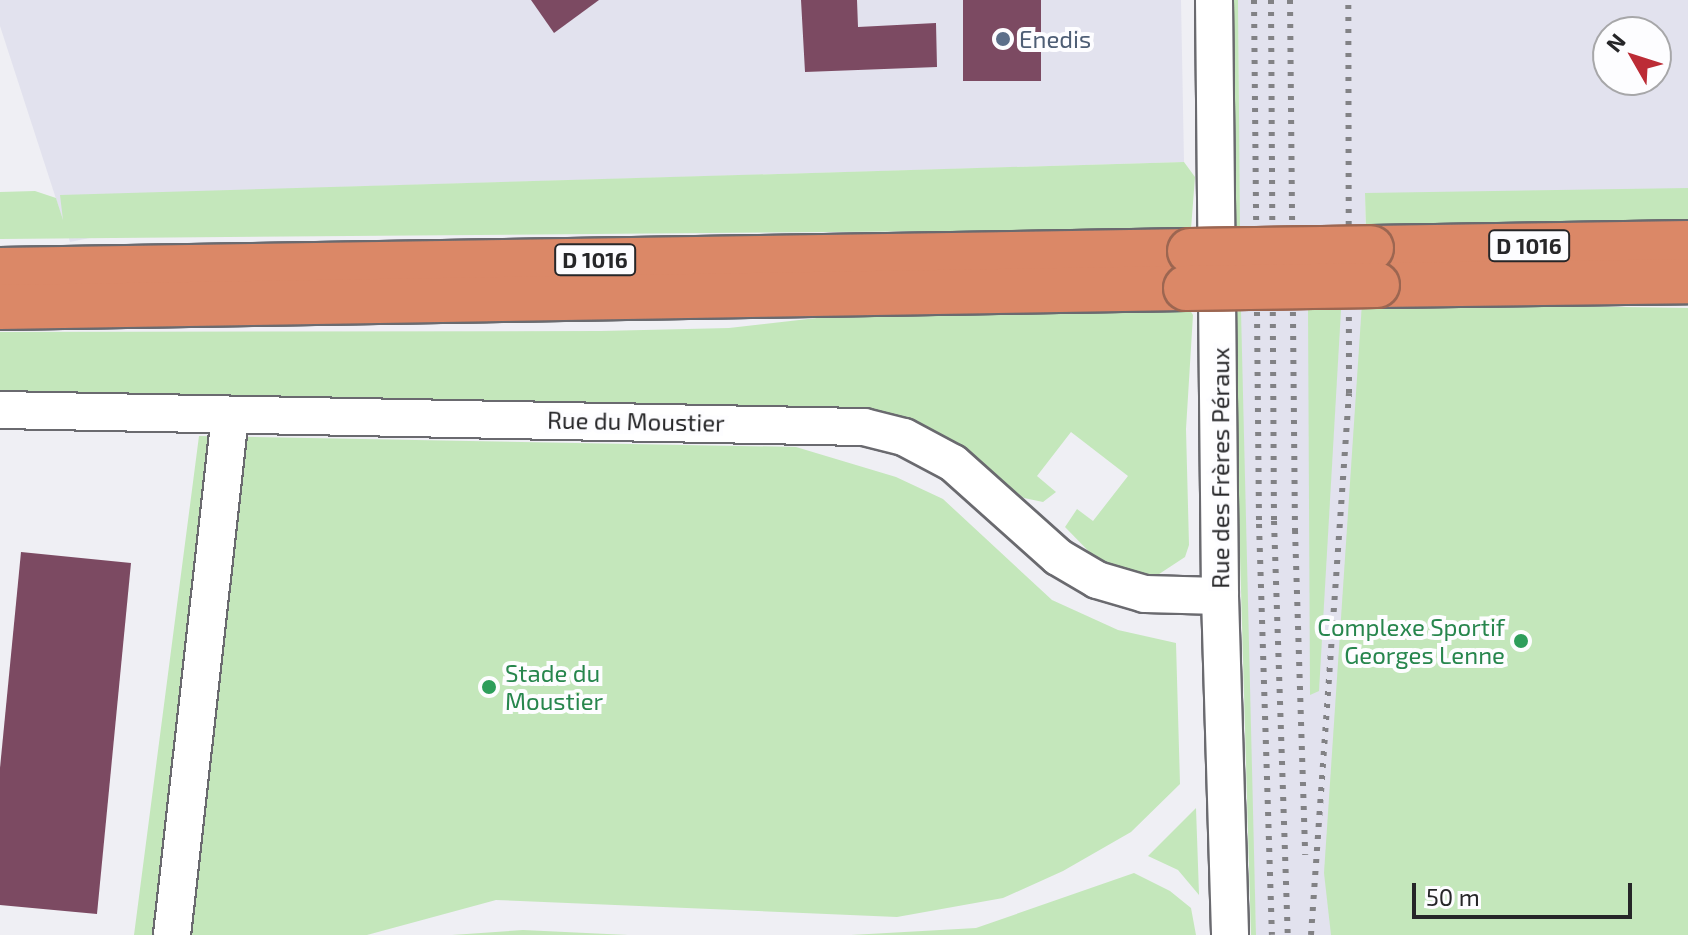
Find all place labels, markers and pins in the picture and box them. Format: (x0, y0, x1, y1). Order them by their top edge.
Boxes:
place label: Enedis (1019, 25, 1091, 53)
marker: Enedis (994, 30, 1012, 48)
place label: Complexe Sportif Georges Lenne (1317, 613, 1505, 669)
marker: Complexe Sportif Georges Lenne (1512, 632, 1530, 650)
place label: Stade du Moustier (505, 659, 603, 715)
marker: Stade du Moustier (480, 678, 498, 696)

